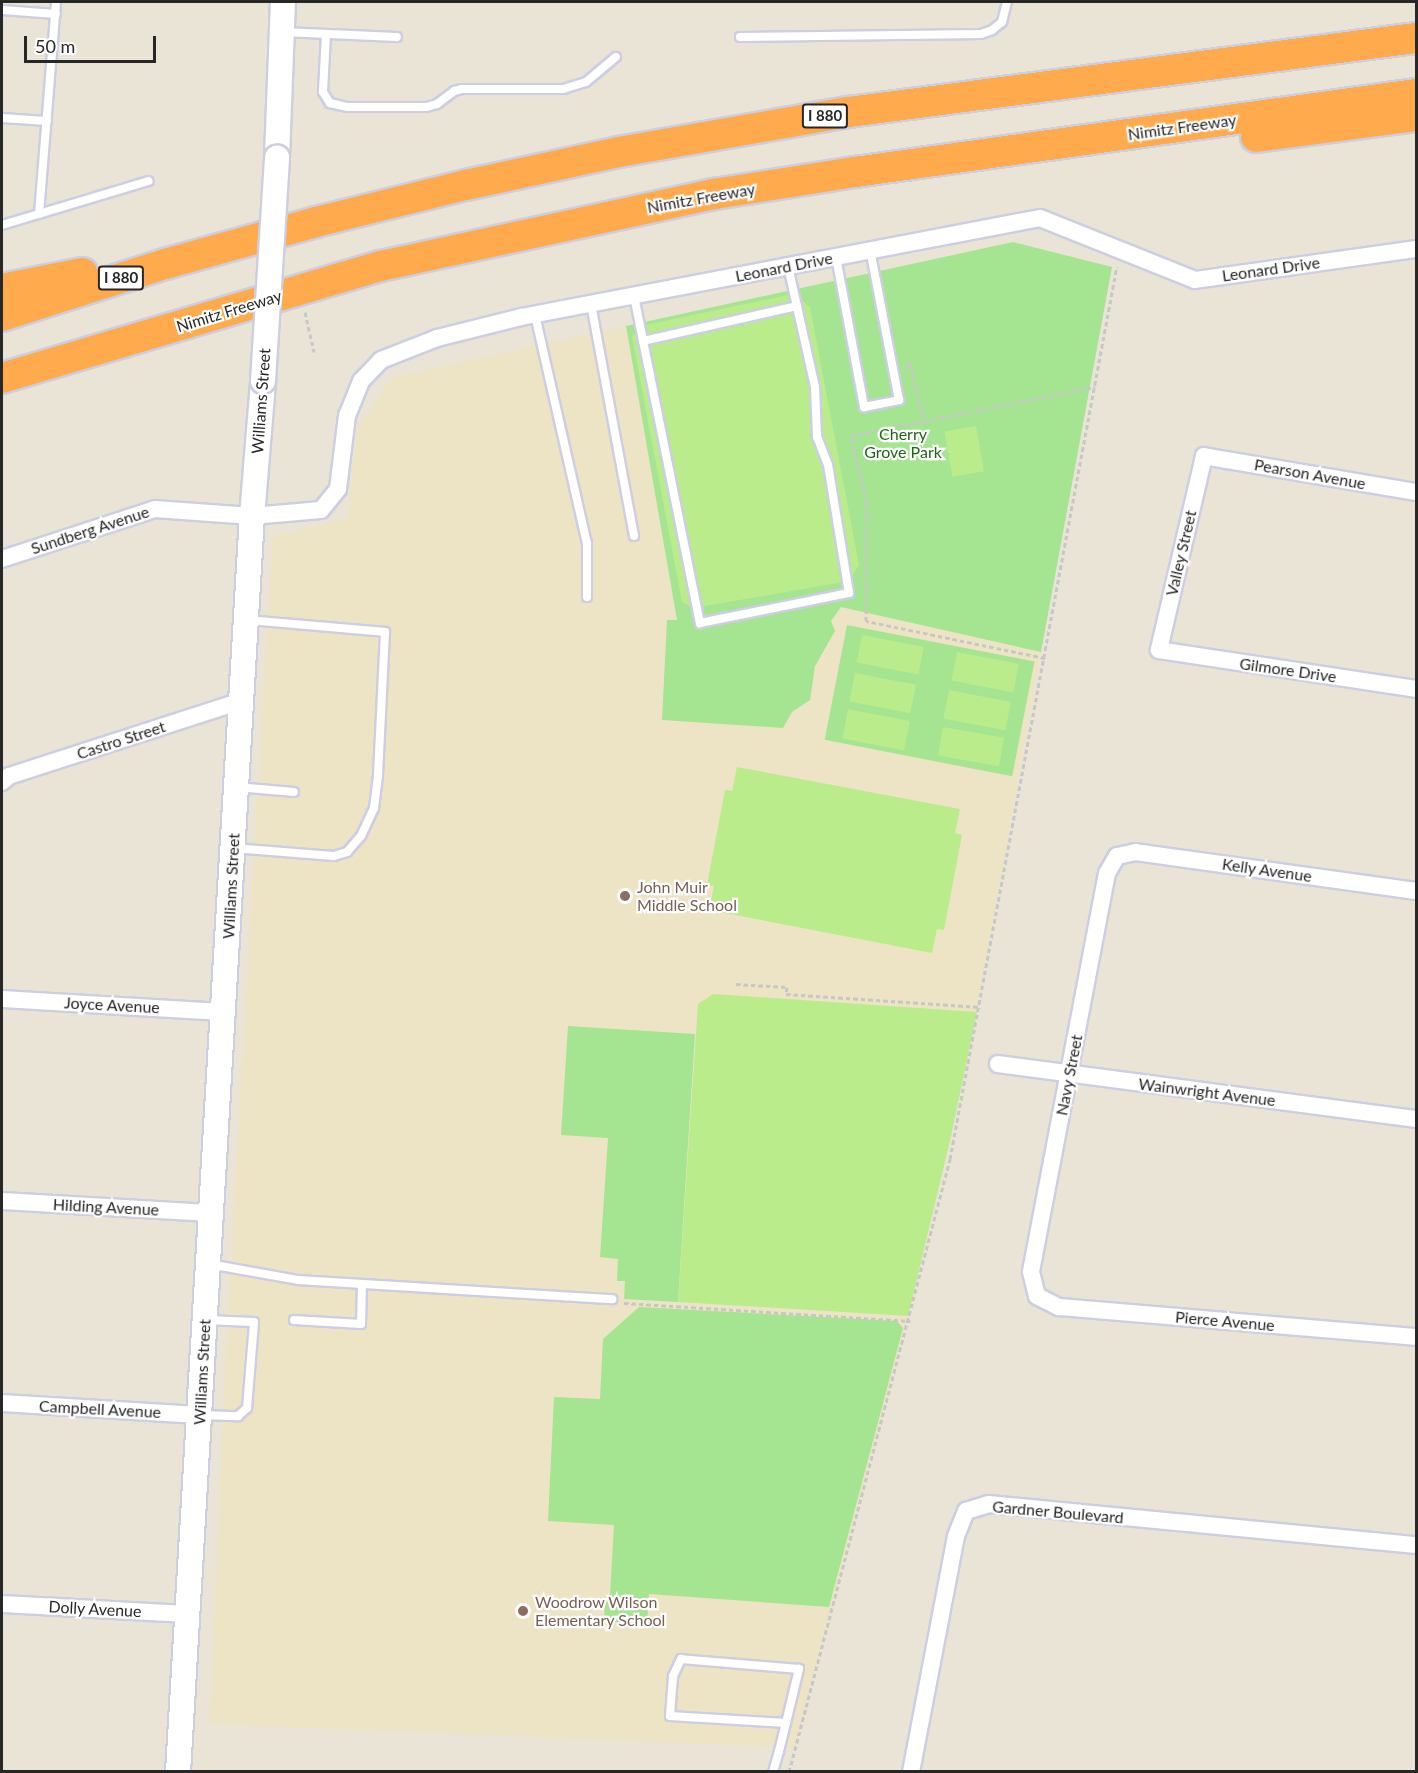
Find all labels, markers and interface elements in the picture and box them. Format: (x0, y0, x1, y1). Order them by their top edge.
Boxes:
scale bar (27, 24, 159, 62)
text: 50 m (35, 35, 75, 57)
road number: I 880 (801, 104, 849, 128)
street label: Nimitz Freeway (1127, 110, 1237, 144)
street label: Nimitz Freeway (646, 179, 756, 217)
street label: Leonard Drive (734, 248, 834, 286)
street label: Leonard Drive (1221, 253, 1321, 285)
road number: I 880 (97, 266, 145, 290)
street label: Nimitz Freeway (174, 286, 284, 336)
street label: Williams Street (248, 347, 274, 455)
park label: Cherry Grove Park (864, 424, 942, 462)
street label: Pearson Avenue (1253, 455, 1367, 493)
street label: Sundberg Avenue (28, 502, 152, 558)
street label: Valley Street (1162, 508, 1200, 598)
street label: Gilmore Drive (1238, 654, 1338, 686)
street label: Castro Street (74, 717, 168, 763)
street label: Williams Street (219, 833, 243, 939)
street label: Kelly Avenue (1220, 854, 1314, 886)
place label: John Muir Middle School (637, 877, 737, 915)
marker: John Muir Middle School (618, 889, 632, 903)
street label: Joyce Avenue (63, 993, 161, 1017)
street label: Navy Street (1052, 1033, 1086, 1117)
street label: Wainwright Avenue (1137, 1074, 1277, 1110)
street label: Hilding Avenue (52, 1195, 160, 1219)
street label: Pierce Avenue (1174, 1307, 1276, 1335)
street label: Williams Street (190, 1319, 214, 1425)
street label: Campbell Avenue (38, 1396, 162, 1422)
street label: Gardner Boulevard (991, 1497, 1125, 1527)
place label: Woodrow Wilson Elementary School (535, 1592, 666, 1630)
street label: Dolly Avenue (48, 1597, 142, 1621)
marker: Woodrow Wilson Elementary School (516, 1604, 530, 1618)

